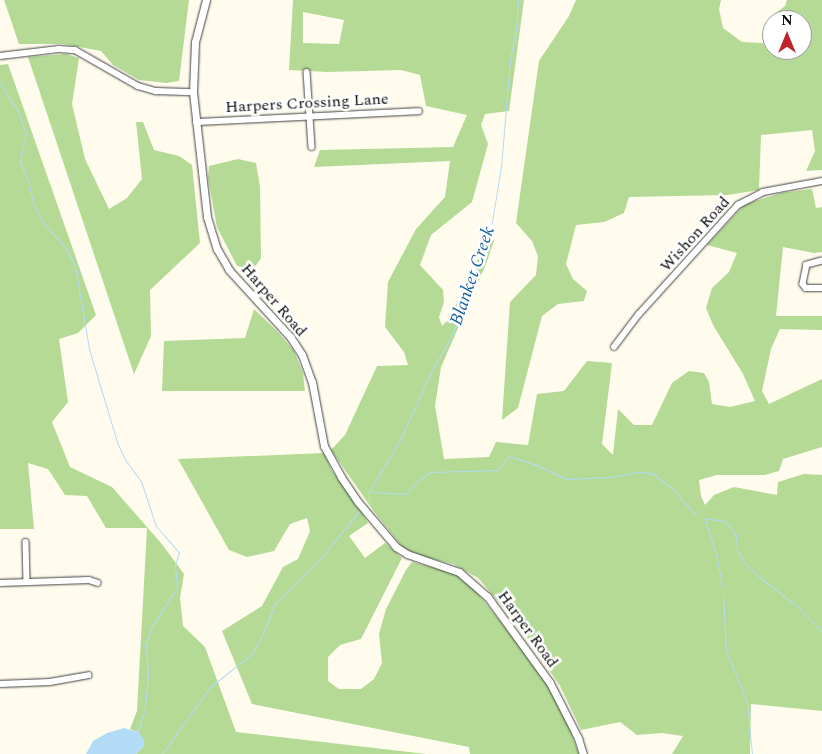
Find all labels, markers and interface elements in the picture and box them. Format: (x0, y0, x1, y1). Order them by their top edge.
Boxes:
north arrow (762, 10, 812, 60)
text: N (781, 10, 793, 31)
street label: Harpers Crossing Lane (225, 89, 389, 117)
street label: Wishon Road (656, 192, 734, 276)
water label: Blanket Creek (446, 224, 500, 328)
street label: Harper Road (237, 260, 311, 340)
street label: Harper Road (494, 587, 562, 671)

